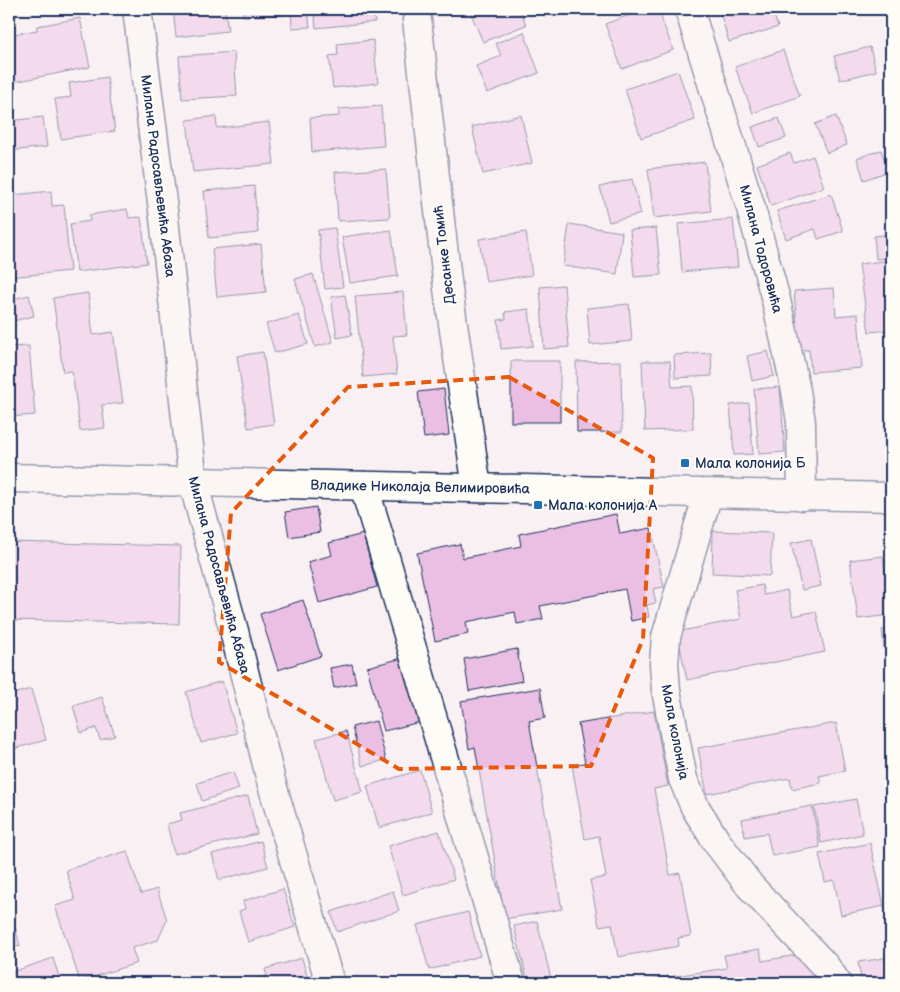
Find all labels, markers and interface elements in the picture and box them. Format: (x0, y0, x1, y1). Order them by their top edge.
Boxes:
street label: Милана Радосављевића Абаза (137, 74, 179, 279)
street label: Милана Тодоровића (736, 183, 787, 316)
street label: Десанке Томић (430, 205, 458, 305)
place label: Мала колонија Б (695, 455, 806, 472)
marker: Мала колонија Б (679, 457, 691, 469)
street label: Милана Радосављевића Абаза (184, 474, 254, 676)
street label: Владике Николаја Велимировића (310, 477, 531, 497)
place label: Мала колонија А (548, 497, 658, 514)
marker: Мала колонија А (532, 499, 544, 511)
street label: Мала колонија (657, 683, 693, 782)

